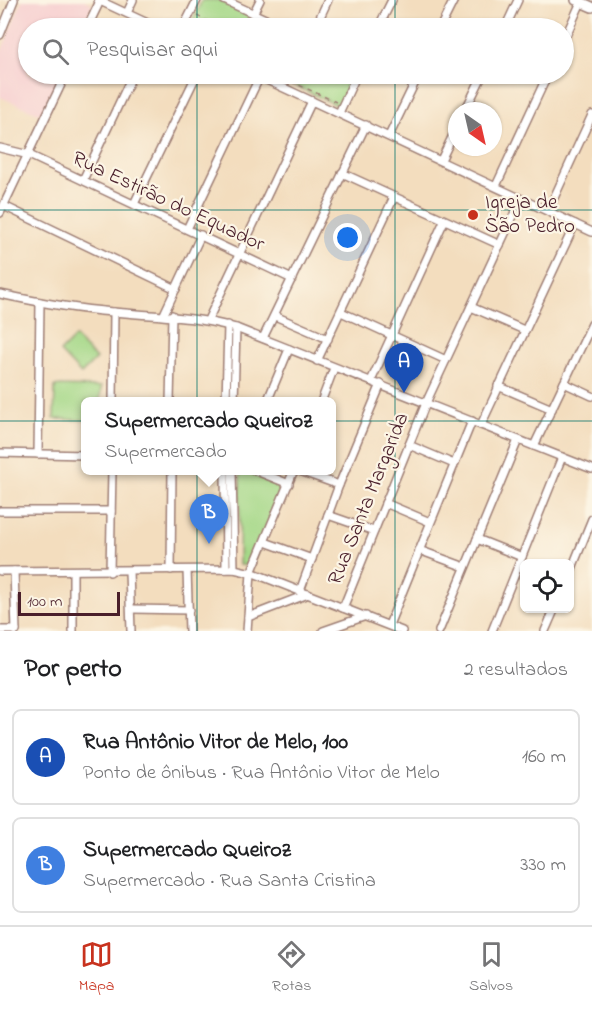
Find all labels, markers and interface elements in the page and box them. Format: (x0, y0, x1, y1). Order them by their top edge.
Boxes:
search box (18, 18, 574, 84)
icon: search (39, 35, 72, 68)
text: Pesquisar aqui (87, 35, 218, 67)
north arrow (448, 102, 502, 156)
street label: Rua Estirão do Equador (67, 144, 270, 260)
place label: Igreja de São Pedro (485, 188, 575, 242)
marker: Igreja de São Pedro (466, 208, 480, 222)
your location (333, 223, 362, 252)
pin: A (384, 344, 424, 393)
popup (81, 397, 336, 475)
text: Supermercado Queiroz (105, 406, 312, 438)
street label: Rua Santa Margarida (321, 408, 419, 591)
text: Supermercado (105, 438, 227, 467)
pin: B (190, 494, 228, 544)
map controls (520, 559, 574, 613)
button: locate (520, 559, 574, 613)
scale bar (18, 589, 120, 616)
text: 100 m (27, 590, 62, 614)
text: Por perto (24, 651, 122, 689)
text: 2 resultados (464, 656, 568, 685)
text: Rua Antônio Vitor de Melo, 100 (83, 727, 348, 759)
text: A (39, 743, 52, 772)
text: 160 m (522, 743, 566, 772)
text: Ponto de ônibus · Rua Antônio Vitor de Melo (83, 759, 440, 788)
text: Supermercado Queiroz (83, 835, 291, 867)
text: B (39, 851, 52, 880)
text: 330 m (520, 851, 566, 880)
text: Supermercado · Rua Santa Cristina (83, 867, 376, 896)
tab: Mapa (79, 938, 114, 998)
tab: Rotas (272, 938, 311, 998)
tab: Salvos (469, 938, 513, 998)

